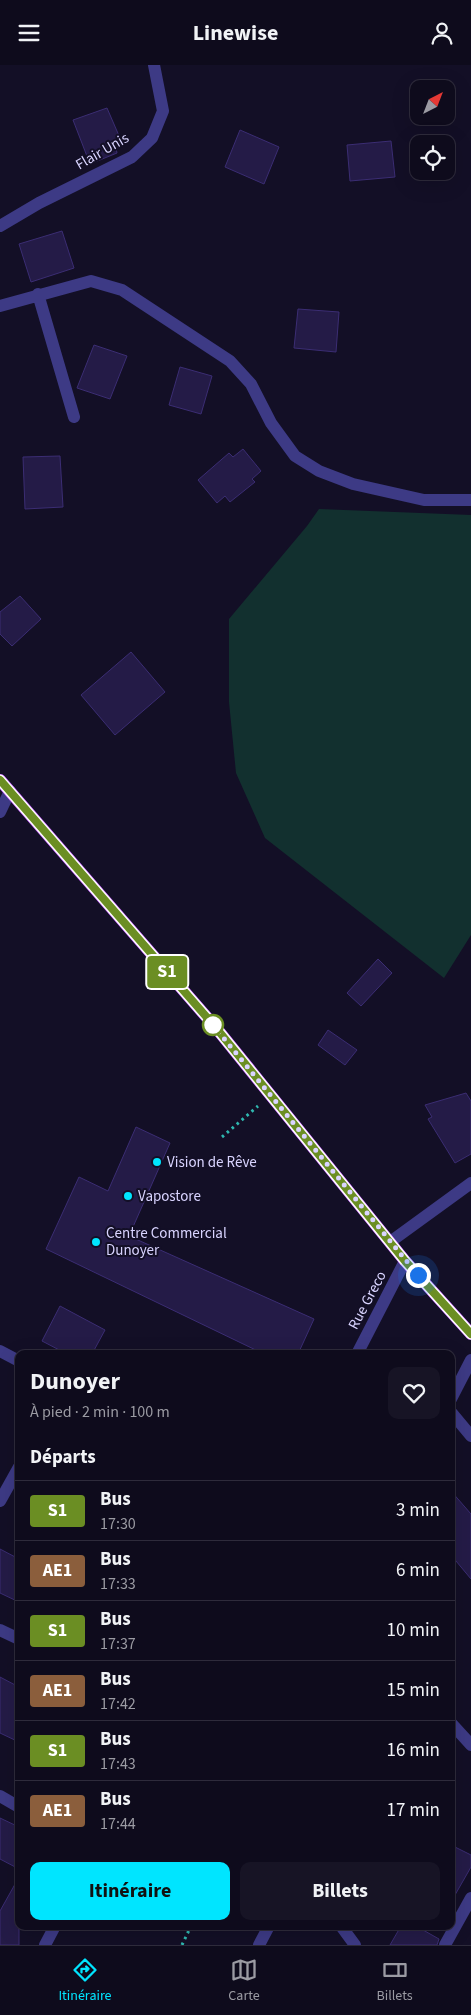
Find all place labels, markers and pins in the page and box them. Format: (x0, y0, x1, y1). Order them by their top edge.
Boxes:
unlabelled marker (202, 1014, 224, 1036)
place label: Vision de Rêve (167, 1152, 257, 1173)
marker: Vision de Rêve (151, 1156, 163, 1168)
place label: Vapostore (138, 1186, 201, 1207)
marker: Vapostore (122, 1190, 134, 1202)
place label: Centre Commercial Dunoyer (106, 1223, 227, 1261)
marker: Centre Commercial Dunoyer (90, 1236, 102, 1248)

